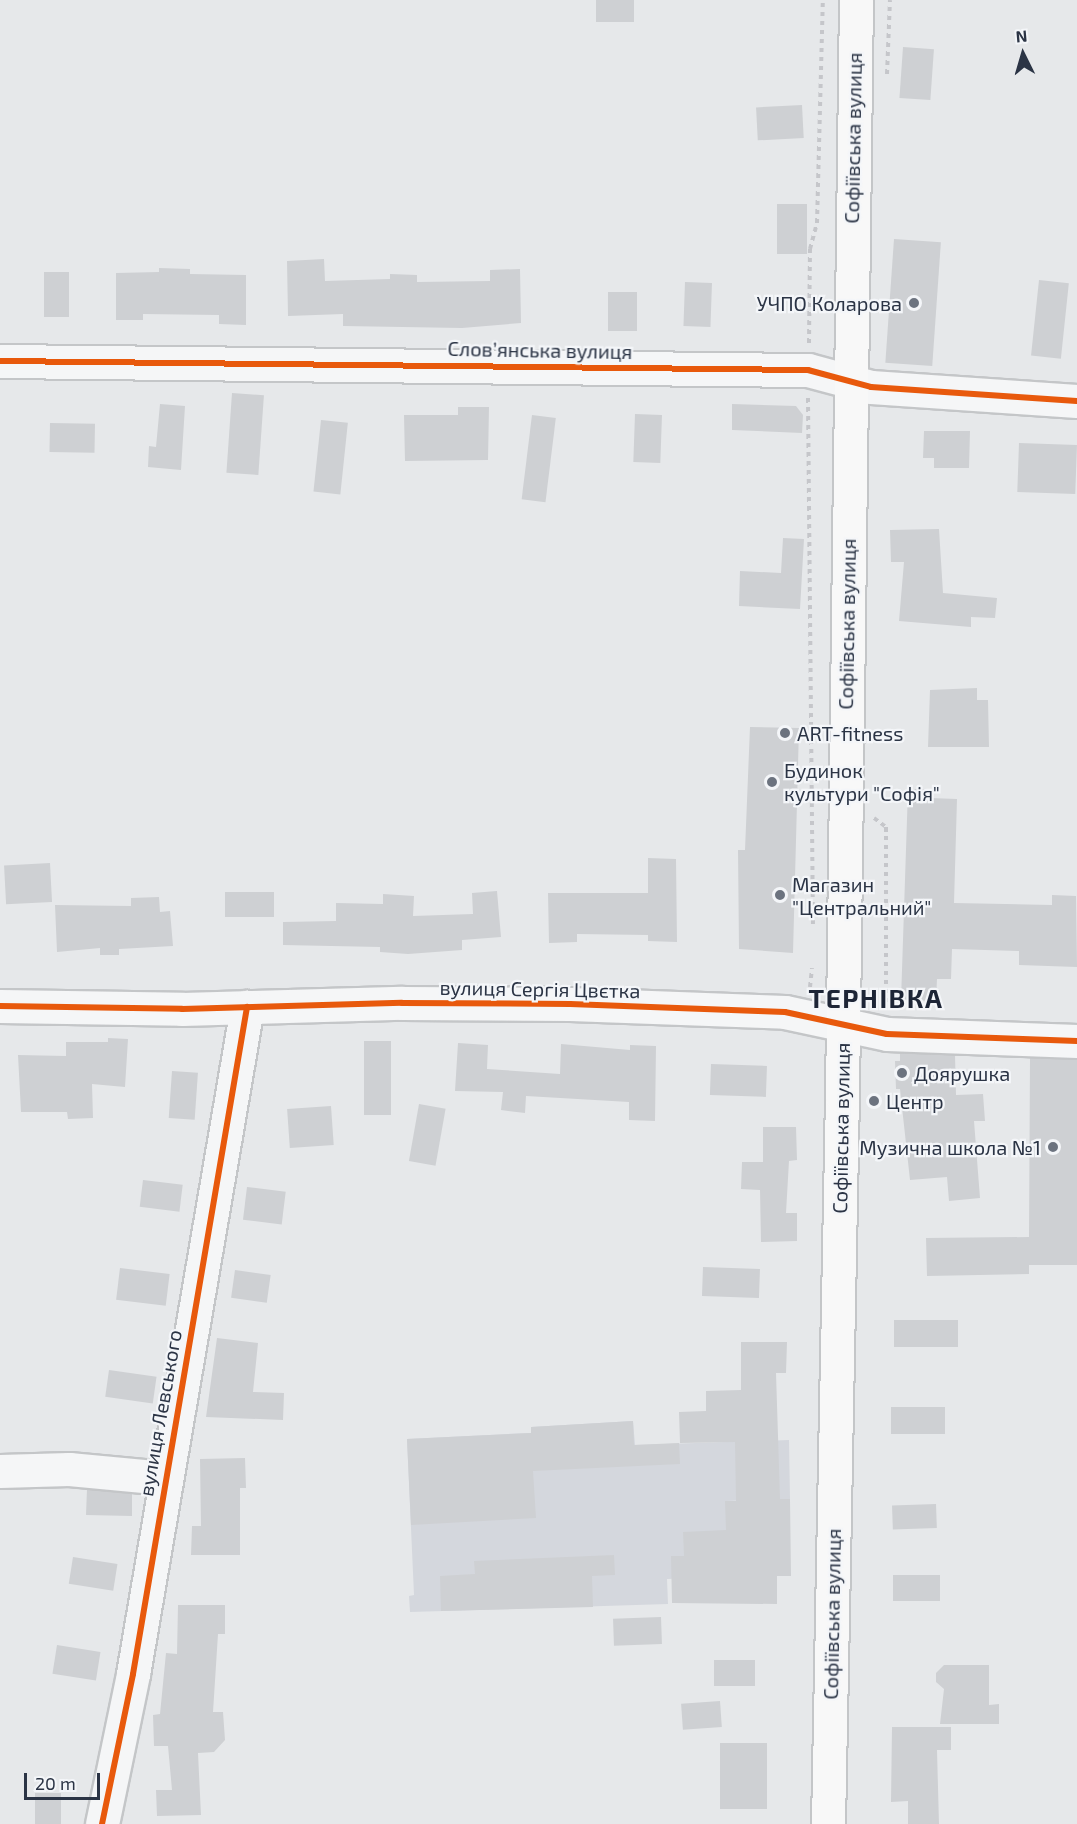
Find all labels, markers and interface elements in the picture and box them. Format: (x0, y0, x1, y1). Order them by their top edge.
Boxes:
north arrow (993, 24, 1053, 84)
text: N (1015, 26, 1028, 46)
street label: Софіївська вулиця (840, 52, 866, 224)
place label: УЧПО Коларова (756, 291, 902, 315)
marker: УЧПО Коларова (907, 296, 921, 310)
street label: Словʼянська вулиця (447, 336, 633, 364)
street label: Софіївська вулиця (834, 538, 860, 710)
place label: ART-fitness (797, 721, 903, 745)
marker: ART-fitness (778, 726, 792, 740)
place label: Будинок культури "Софія" (784, 759, 940, 806)
marker: Будинок культури "Софія" (765, 775, 779, 789)
place label: Магазин "Центральний" (792, 872, 931, 919)
marker: Магазин "Центральний" (773, 888, 787, 902)
street label: вулиця Сергія Цвєтка (439, 975, 641, 1003)
district label: ТЕРНІВКА (809, 982, 943, 1014)
street label: Софіївська вулиця (828, 1042, 854, 1214)
place label: Доярушка (914, 1061, 1010, 1085)
marker: Доярушка (895, 1066, 909, 1080)
place label: Центр (886, 1089, 944, 1113)
marker: Центр (867, 1094, 881, 1108)
place label: Музична школа №1 (859, 1135, 1041, 1159)
marker: Музична школа №1 (1046, 1140, 1060, 1154)
street label: вулиця Левського (134, 1328, 186, 1498)
street label: Софіївська вулиця (819, 1528, 845, 1700)
scale bar (27, 1761, 104, 1799)
text: 20 m (35, 1772, 76, 1794)

